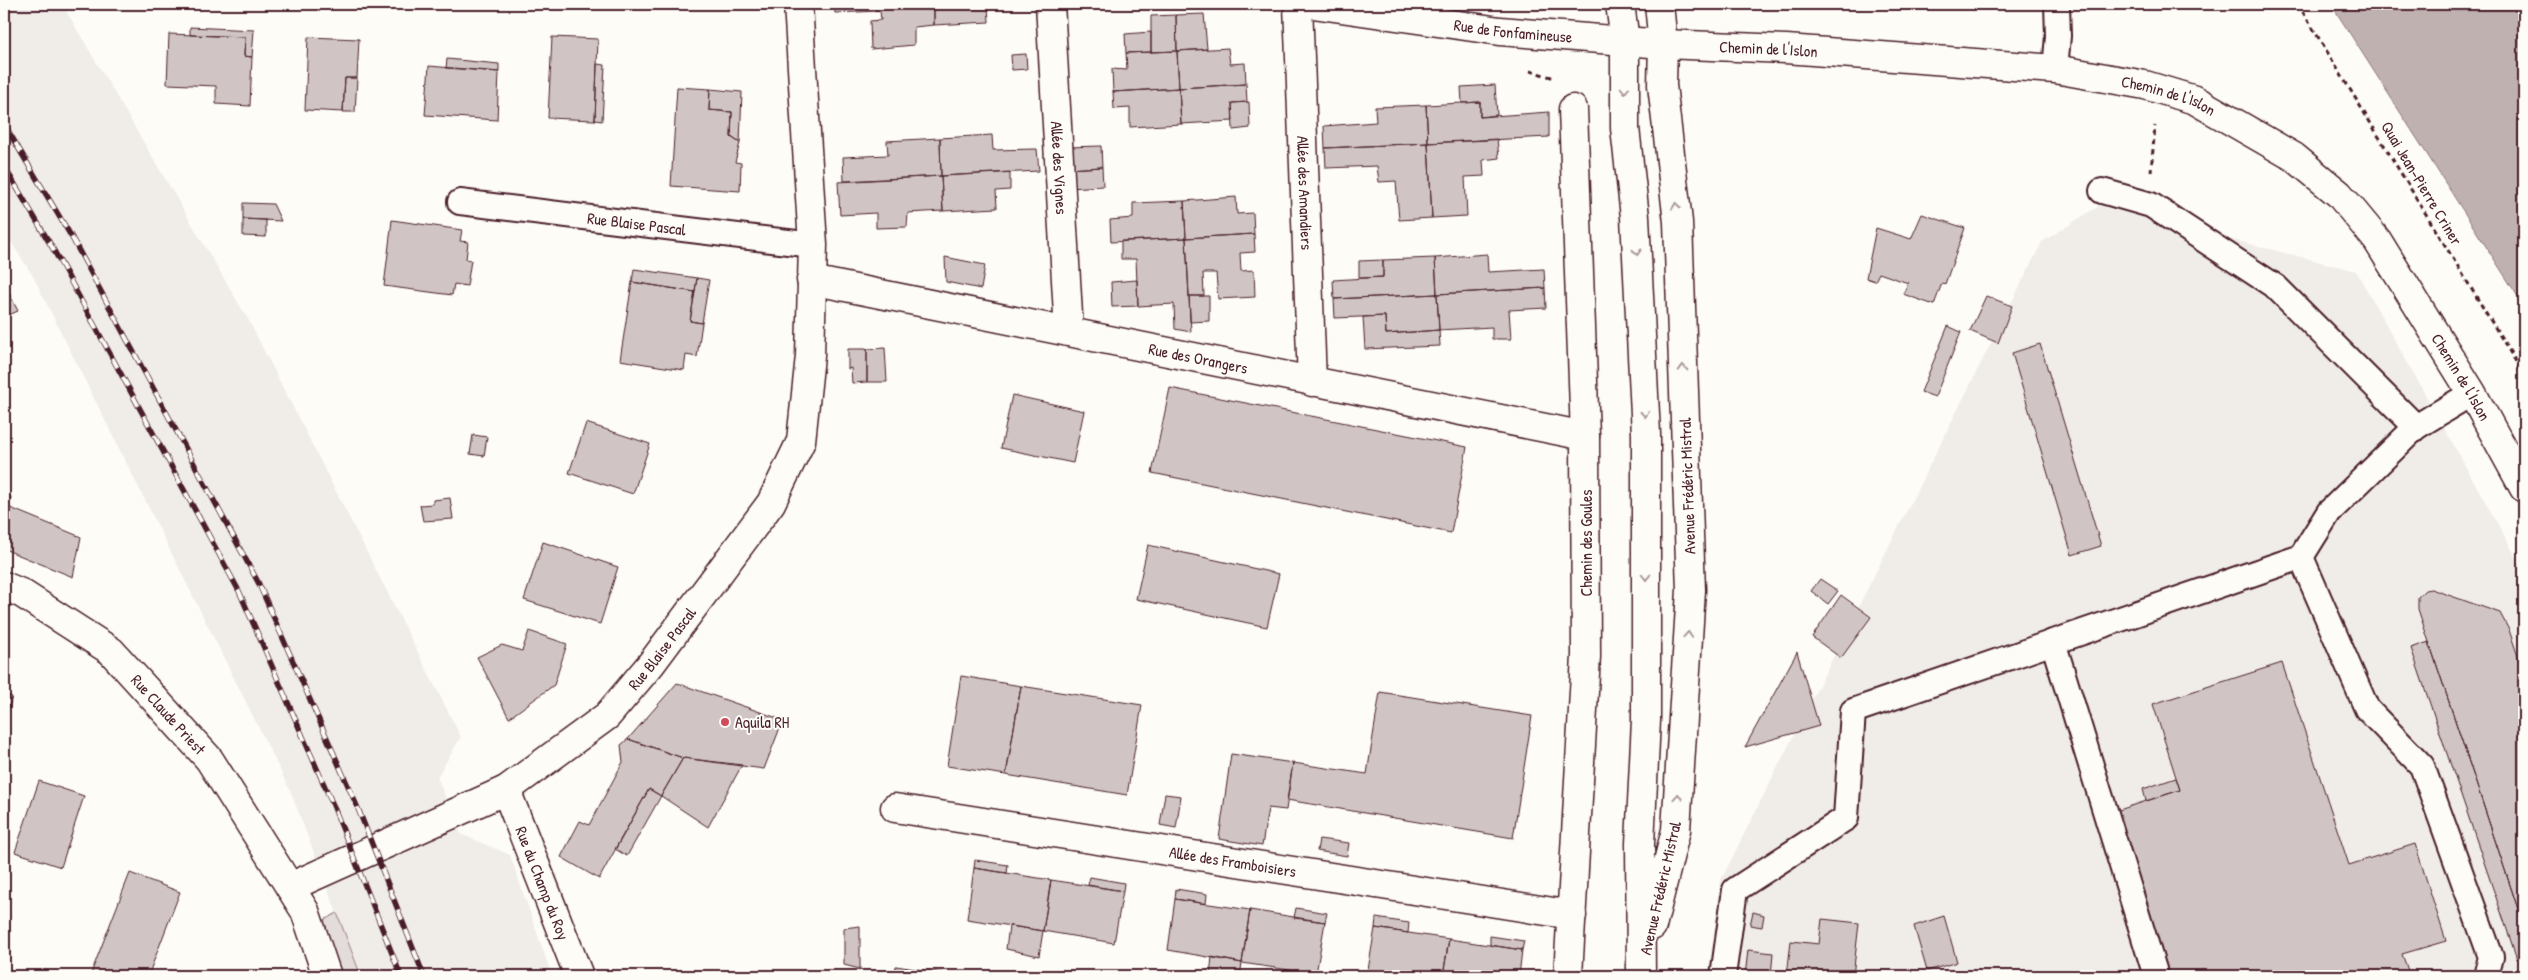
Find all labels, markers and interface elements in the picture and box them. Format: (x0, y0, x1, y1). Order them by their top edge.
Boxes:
street label: Rue de Fonfamineuse (1453, 13, 1574, 48)
street label: Chemin de l'Islon (1719, 35, 1818, 62)
street label: Chemin de l'Islon (2120, 70, 2220, 121)
one-way arrow (1620, 86, 1630, 94)
street label: Quai Jean-Pierre Criner (2376, 117, 2468, 249)
street label: Allée des Vignes (1046, 121, 1073, 215)
street label: Allée des Amandiers (1292, 135, 1318, 250)
one-way arrow (1671, 202, 1682, 210)
street label: Rue Blaise Pascal (586, 207, 688, 241)
one-way arrow (1631, 248, 1642, 256)
street label: Chemin de l'Islon (2427, 329, 2496, 425)
street label: Rue des Orangers (1147, 337, 1250, 379)
one-way arrow (1678, 364, 1688, 372)
one-way arrow (1640, 410, 1651, 418)
street label: Avenue Frédéric Mistral (1674, 417, 1700, 555)
street label: Chemin des Goules (1575, 490, 1597, 597)
one-way arrow (1641, 573, 1651, 581)
street label: Rue Blaise Pascal (623, 602, 701, 695)
one-way arrow (1683, 631, 1694, 639)
street label: Rue Claude Priest (126, 669, 211, 760)
place label: Aquila RH (735, 711, 789, 733)
marker: Aquila RH (719, 716, 731, 728)
one-way arrow (1672, 793, 1683, 801)
street label: Avenue Frédéric Mistral (1634, 818, 1686, 957)
street label: Rue du Champ du Roy (510, 823, 575, 943)
street label: Allée des Framboisiers (1168, 841, 1298, 882)

